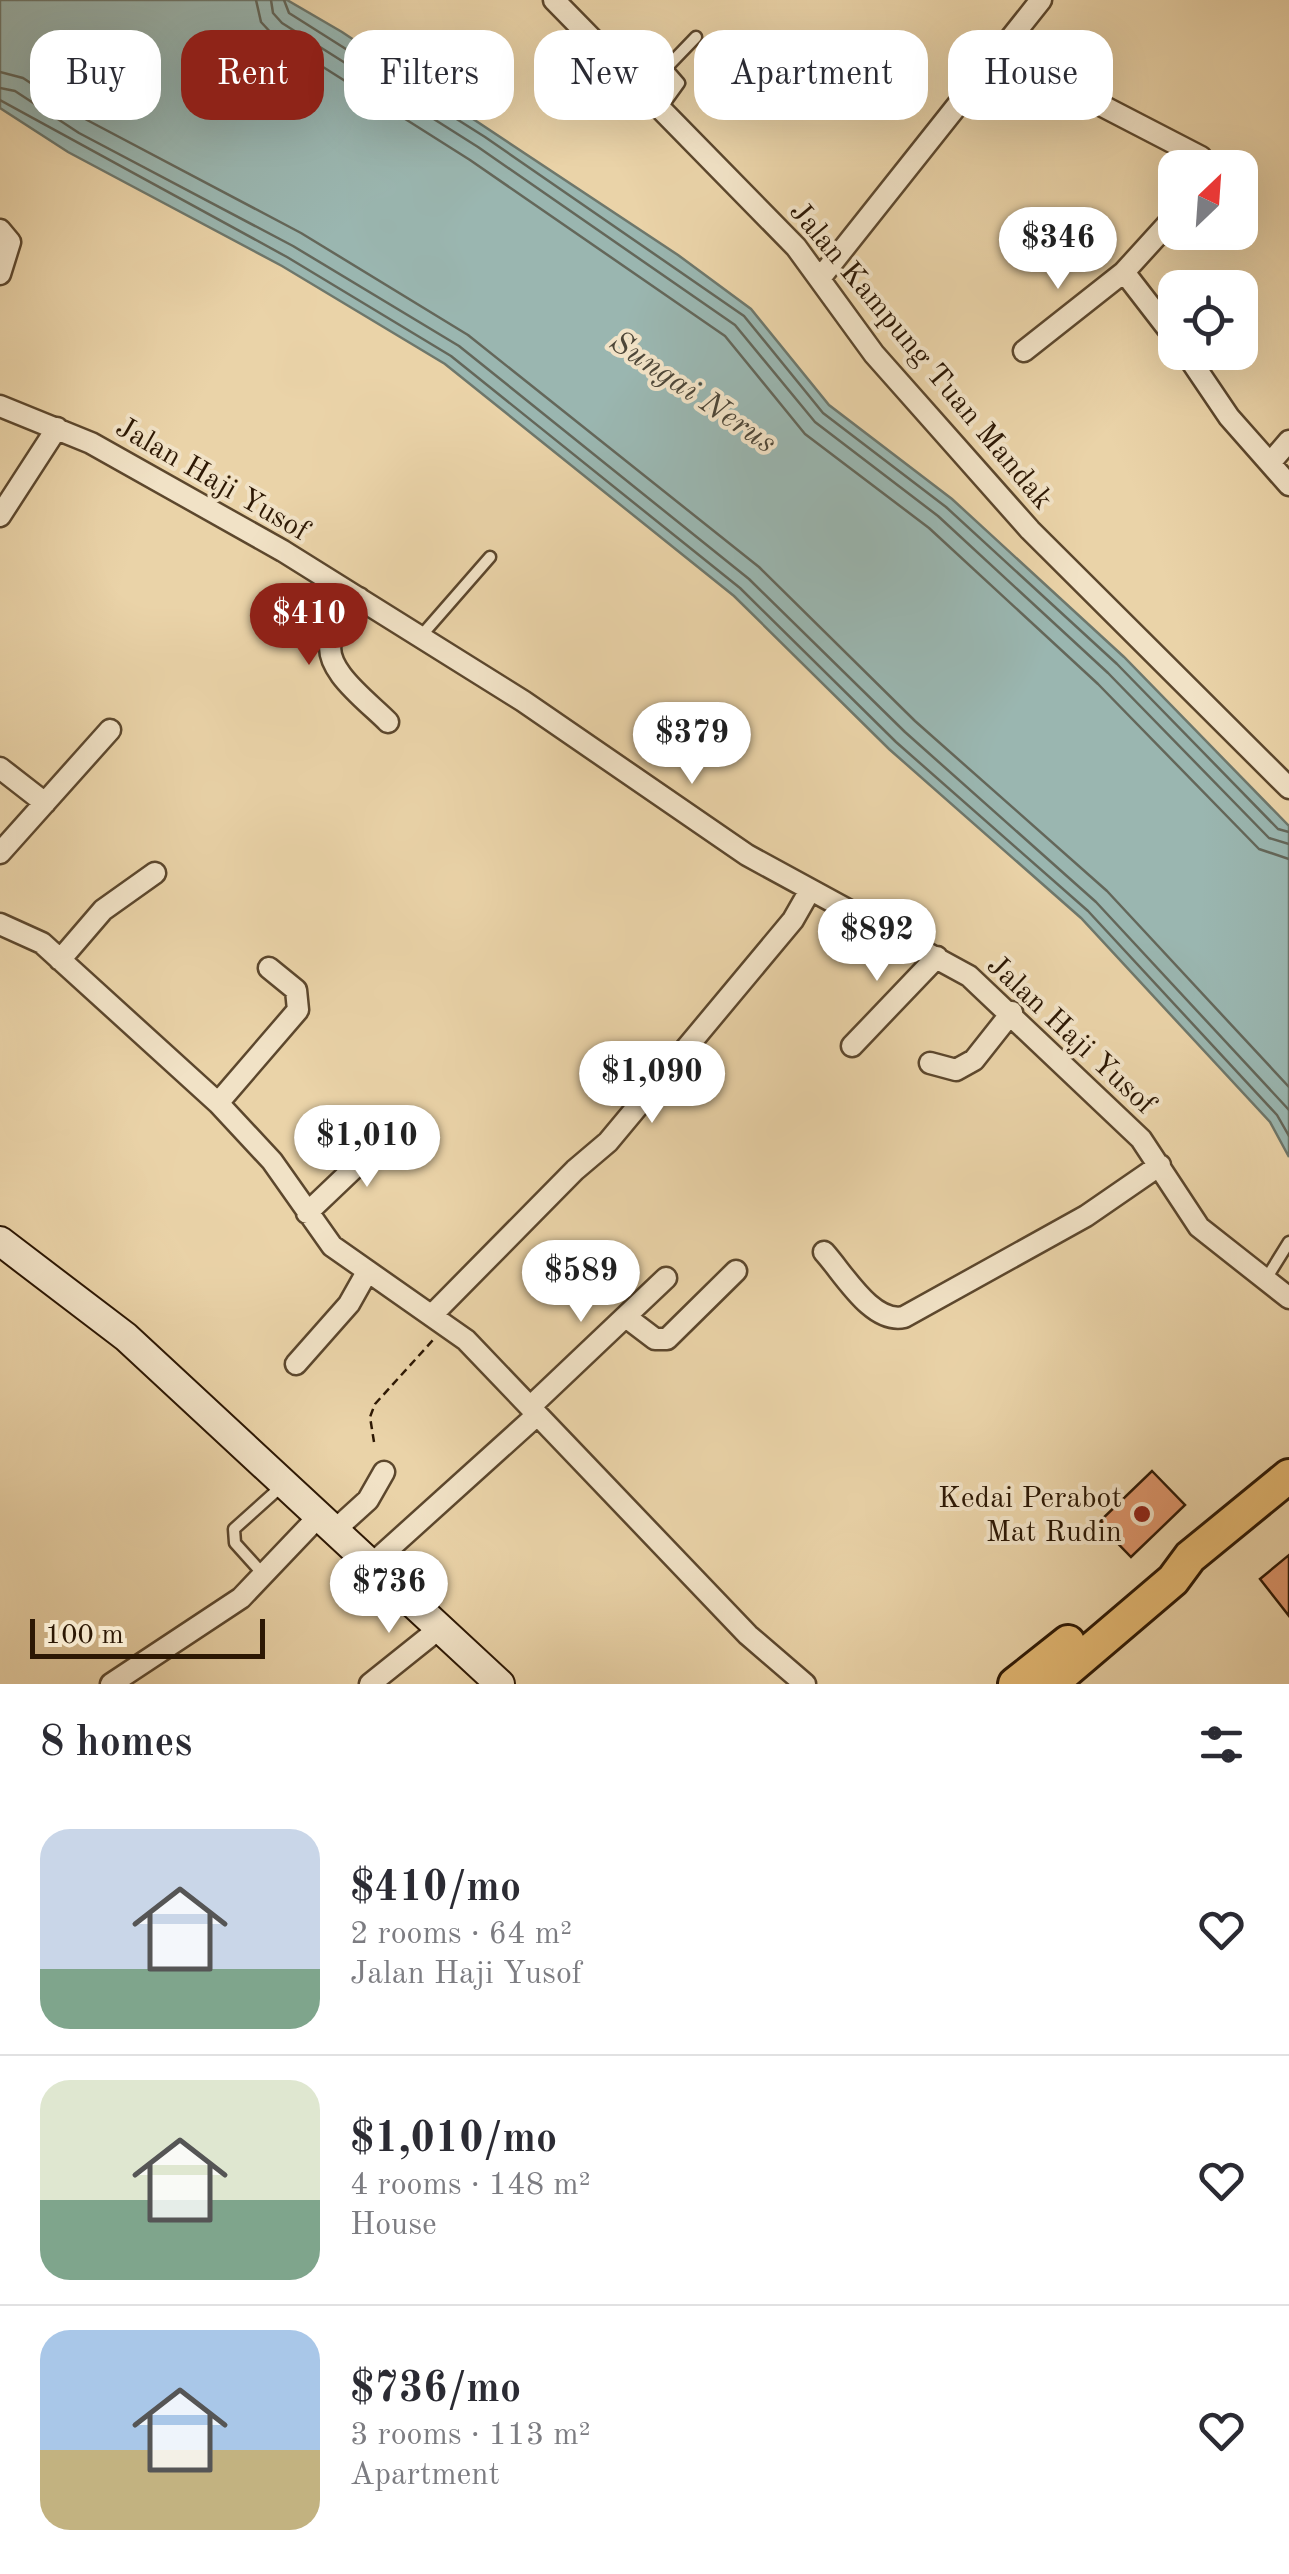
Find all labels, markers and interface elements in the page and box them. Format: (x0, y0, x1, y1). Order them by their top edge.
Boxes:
chip: Buy (30, 30, 161, 120)
chip: Rent (181, 30, 324, 120)
chip: Filters (344, 30, 514, 120)
chip: New (534, 30, 674, 120)
chip: Apartment (694, 30, 928, 120)
chip: House (948, 30, 1113, 120)
north arrow (1158, 150, 1258, 250)
map controls (1158, 150, 1258, 370)
street label: Jalan Kampung Tuan Mandak (783, 197, 1058, 516)
pin: $346 (999, 207, 1117, 292)
text: $346 (1021, 223, 1095, 255)
button: locate (1158, 270, 1258, 370)
water label: Sungai Nerus (604, 326, 781, 461)
street label: Jalan Haji Yusof (110, 412, 315, 548)
pin: $410 (250, 583, 368, 668)
text: $410 (272, 599, 346, 631)
pin: $379 (633, 702, 751, 787)
text: $379 (655, 718, 729, 750)
pin: $892 (818, 899, 936, 984)
text: $892 (840, 915, 914, 947)
street label: Jalan Haji Yusof (981, 950, 1161, 1121)
pin: $1,090 (571, 1041, 733, 1126)
text: $1,090 (601, 1057, 703, 1089)
pin: $1,010 (286, 1105, 448, 1190)
text: $1,010 (316, 1121, 418, 1153)
pin: $589 (522, 1240, 640, 1325)
text: $589 (544, 1256, 618, 1288)
place label: Kedai Perabot Mat Rudin (938, 1484, 1122, 1548)
marker: Kedai Perabot Mat Rudin (1131, 1503, 1153, 1525)
pin: $736 (330, 1551, 448, 1636)
text: $736 (352, 1567, 426, 1599)
scale bar (30, 1614, 265, 1658)
text: 100 m (45, 1622, 124, 1650)
icon: filters (1194, 1717, 1249, 1772)
text: 8 homes (40, 1723, 192, 1765)
text: $410/mo (350, 1868, 521, 1910)
icon: home (120, 1869, 240, 1989)
icon: heart (1194, 1902, 1249, 1957)
text: 2 rooms · 64 m² (350, 1919, 572, 1951)
text: Jalan Haji Yusof (350, 1959, 582, 1991)
text: $1,010/mo (350, 2119, 557, 2161)
icon: home (120, 2120, 240, 2240)
icon: heart (1194, 2153, 1249, 2208)
text: 4 rooms · 148 m² (350, 2170, 591, 2202)
text: House (350, 2210, 437, 2242)
text: $736/mo (350, 2369, 521, 2411)
icon: home (120, 2370, 240, 2490)
icon: heart (1194, 2403, 1249, 2458)
text: 3 rooms · 113 m² (350, 2420, 591, 2452)
text: Apartment (350, 2460, 500, 2492)

